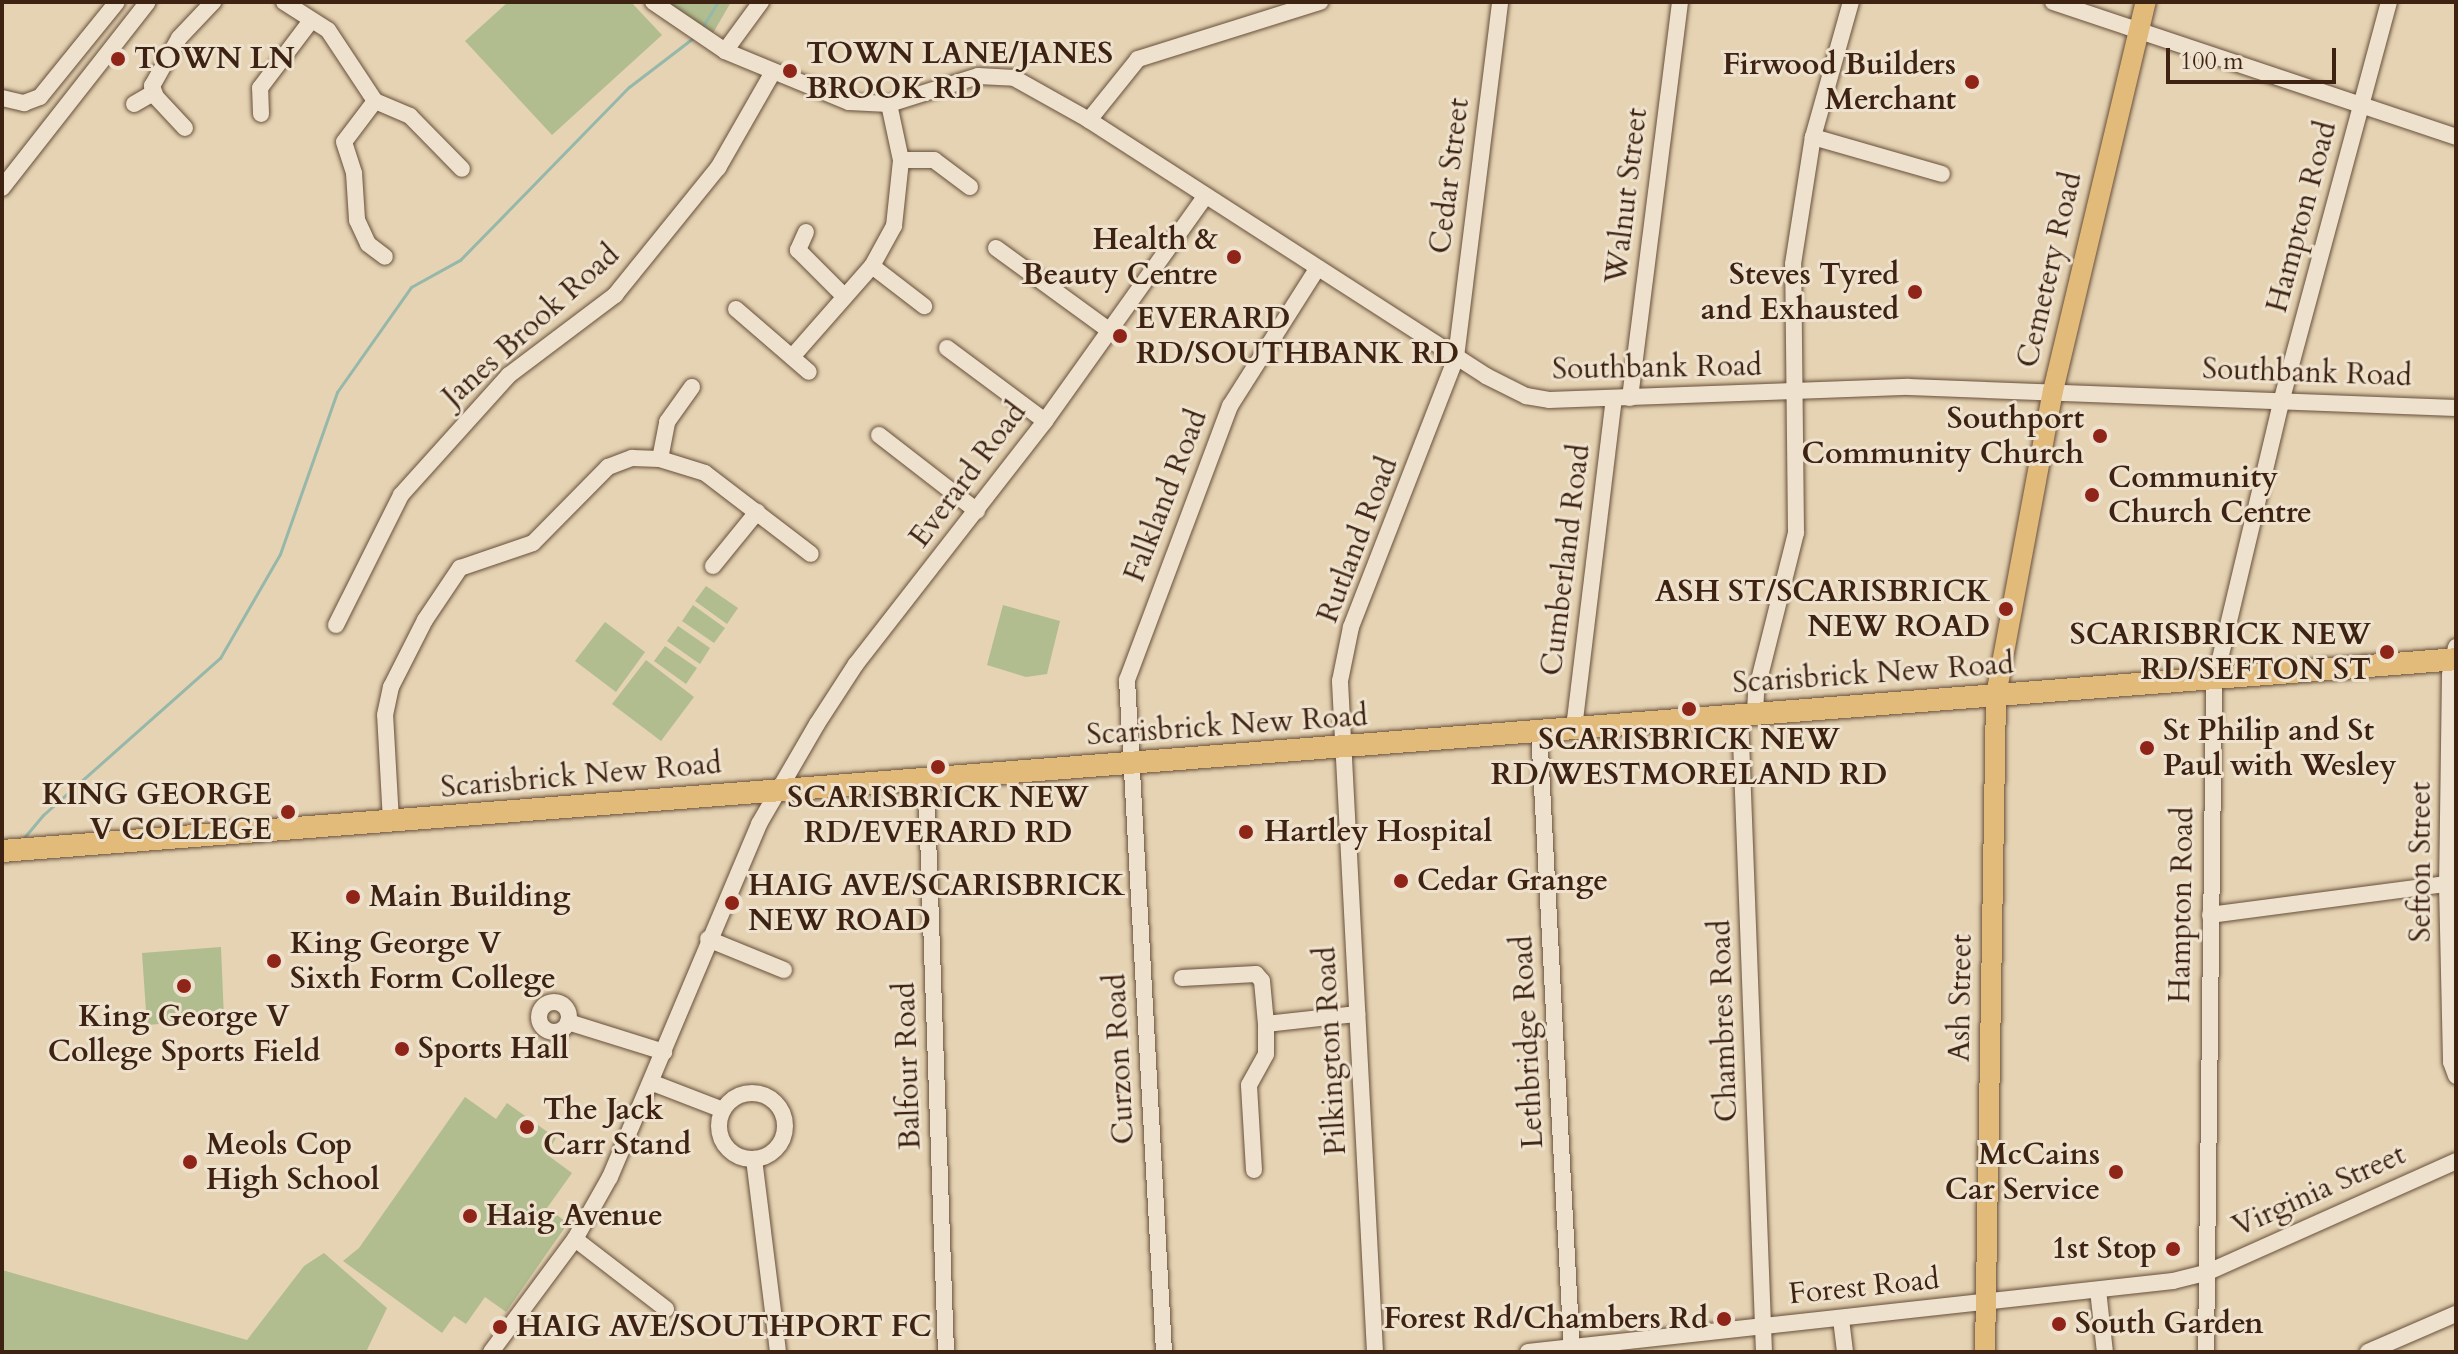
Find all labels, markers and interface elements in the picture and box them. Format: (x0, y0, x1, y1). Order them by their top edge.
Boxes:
scale bar (2170, 32, 2340, 82)
place label: TOWN LANE/JANES BROOK RD (806, 36, 1113, 106)
place label: TOWN LN (134, 41, 295, 77)
text: 100 m (2180, 45, 2244, 78)
place label: Firwood Builders Merchant (1722, 47, 1956, 118)
marker: TOWN LN (109, 50, 127, 68)
marker: TOWN LANE/JANES BROOK RD (781, 62, 799, 80)
marker: Firwood Builders Merchant (1963, 73, 1981, 91)
street label: Cedar Street (1423, 96, 1477, 256)
street label: Walnut Street (1598, 106, 1656, 286)
street label: Hampton Road (2259, 118, 2345, 316)
street label: Cemetery Road (2010, 169, 2090, 371)
place label: Health & Beauty Centre (1022, 222, 1218, 292)
street label: Janes Brook Road (435, 237, 627, 415)
marker: Health & Beauty Centre (1225, 248, 1243, 266)
place label: Steves Tyred and Exhausted (1701, 257, 1899, 328)
marker: Steves Tyred and Exhausted (1906, 283, 1924, 301)
place label: EVERARD RD/SOUTHBANK RD (1136, 301, 1459, 372)
marker: EVERARD RD/SOUTHBANK RD (1111, 327, 1129, 345)
street label: Southbank Road (1552, 348, 1762, 388)
street label: Southbank Road (2202, 351, 2412, 395)
street label: Everard Road (902, 395, 1034, 555)
place label: Southport Community Church (1802, 401, 2084, 472)
street label: Falkland Road (1117, 405, 1215, 587)
marker: Southport Community Church (2091, 427, 2109, 445)
street label: Cumberland Road (1534, 442, 1598, 678)
street label: Rutland Road (1310, 452, 1406, 628)
place label: Community Church Centre (2108, 460, 2312, 530)
marker: Community Church Centre (2083, 486, 2101, 504)
place label: ASH ST/SCARISBRICK NEW ROAD (1655, 574, 1990, 644)
marker: ASH ST/SCARISBRICK NEW ROAD (1997, 600, 2015, 618)
place label: SCARISBRICK NEW RD/SEFTON ST (2070, 617, 2371, 688)
marker: SCARISBRICK NEW RD/SEFTON ST (2378, 643, 2396, 661)
street label: Scarisbrick New Road (1731, 646, 2015, 702)
street label: Scarisbrick New Road (1085, 698, 1369, 754)
marker: SCARISBRICK NEW RD/WESTMORELAND RD (1680, 700, 1698, 718)
place label: St Philip and St Paul with Wesley (2163, 713, 2397, 784)
place label: SCARISBRICK NEW RD/WESTMORELAND RD (1491, 722, 1887, 792)
marker: St Philip and St Paul with Wesley (2138, 739, 2156, 757)
street label: Scarisbrick New Road (439, 746, 723, 806)
marker: SCARISBRICK NEW RD/EVERARD RD (929, 758, 947, 776)
place label: KING GEORGE V COLLEGE (42, 777, 272, 848)
place label: SCARISBRICK NEW RD/EVERARD RD (787, 780, 1089, 850)
street label: Sefton Street (2403, 782, 2439, 942)
marker: KING GEORGE V COLLEGE (279, 803, 297, 821)
street label: Hampton Road (2162, 807, 2202, 1003)
place label: Hartley Hospital (1264, 814, 1492, 850)
marker: Hartley Hospital (1235, 821, 1257, 843)
place label: Cedar Grange (1417, 863, 1608, 899)
place label: HAIG AVE/SCARISBRICK NEW ROAD (748, 868, 1125, 938)
marker: Cedar Grange (1392, 872, 1410, 890)
place label: Main Building (369, 879, 570, 915)
marker: Main Building (344, 888, 362, 906)
marker: HAIG AVE/SCARISBRICK NEW ROAD (723, 894, 741, 912)
street label: Chambres Road (1702, 919, 1746, 1123)
place label: King George V Sixth Form College (290, 926, 556, 996)
street label: Lethbridge Road (1504, 934, 1552, 1150)
street label: Ash Street (1942, 934, 1980, 1062)
street label: Pilkington Road (1308, 946, 1354, 1156)
marker: King George V Sixth Form College (265, 952, 283, 970)
street label: Curzon Road (1098, 973, 1142, 1145)
marker: King George V College Sports Field (175, 977, 193, 995)
street label: Balfour Road (887, 982, 929, 1150)
place label: King George V College Sports Field (48, 999, 320, 1070)
place label: Sports Hall (418, 1031, 569, 1067)
marker: Sports Hall (393, 1040, 411, 1058)
place label: The Jack Carr Stand (543, 1092, 691, 1162)
marker: The Jack Carr Stand (518, 1118, 536, 1136)
place label: Meols Cop High School (206, 1127, 380, 1198)
place label: McCains Car Service (1945, 1137, 2100, 1208)
street label: Virginia Street (2227, 1137, 2411, 1245)
marker: Meols Cop High School (181, 1153, 199, 1171)
marker: McCains Car Service (2107, 1163, 2125, 1181)
place label: Haig Avenue (486, 1198, 663, 1234)
marker: Haig Avenue (461, 1207, 479, 1225)
place label: 1st Stop (2052, 1231, 2157, 1267)
marker: 1st Stop (2164, 1240, 2182, 1258)
street label: Forest Road (1787, 1261, 1941, 1313)
place label: Forest Rd/Chambers Rd (1383, 1301, 1708, 1337)
place label: South Garden (2075, 1306, 2263, 1342)
place label: HAIG AVE/SOUTHPORT FC (516, 1309, 932, 1345)
marker: Forest Rd/Chambers Rd (1715, 1310, 1733, 1328)
marker: South Garden (2050, 1315, 2068, 1333)
marker: HAIG AVE/SOUTHPORT FC (491, 1318, 509, 1336)

